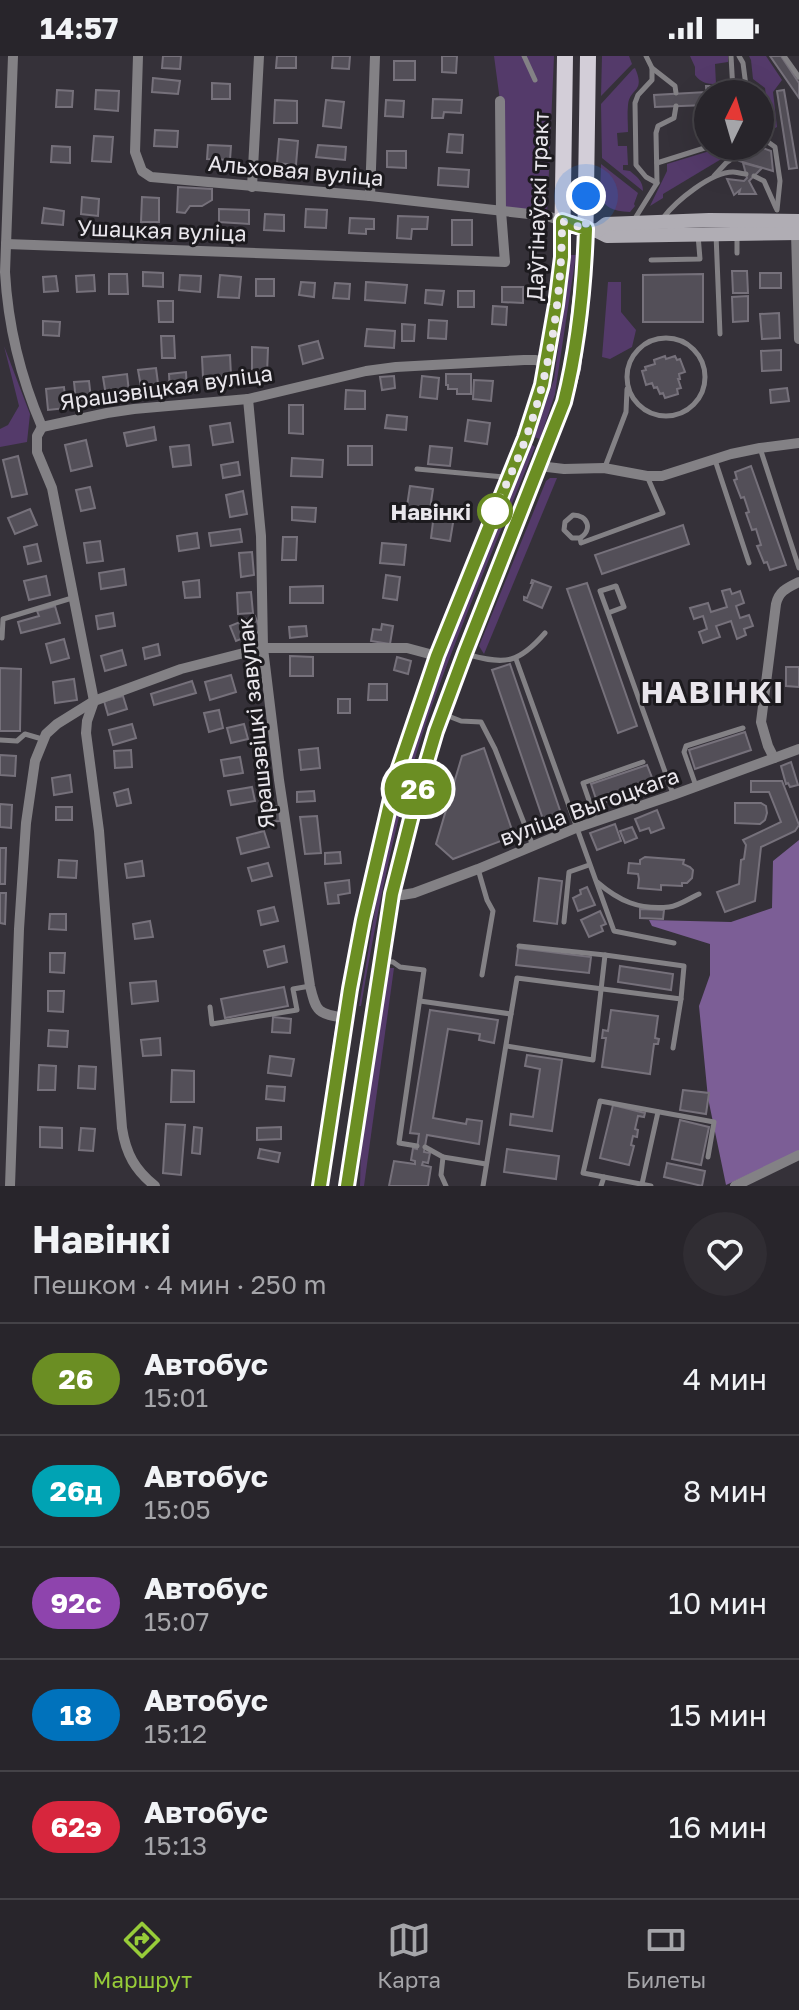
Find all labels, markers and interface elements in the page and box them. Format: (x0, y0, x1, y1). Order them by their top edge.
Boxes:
text: 14:57 (40, 10, 118, 46)
north arrow (694, 80, 774, 160)
map controls (694, 80, 774, 160)
street label: Даўгінаўскі тракт (520, 110, 554, 301)
street label: Альховая вуліца (207, 149, 385, 191)
your location (566, 176, 606, 216)
street label: Ушацкая вуліца (77, 214, 247, 246)
street label: Ярашэвіцкая вуліца (58, 359, 274, 415)
marker: Навінкі (478, 494, 512, 528)
place label: Навінкі (391, 498, 471, 525)
street label: Ярашэвіцкі завулак (230, 615, 280, 830)
district label: НАВІНКІ (641, 674, 785, 710)
street label: вуліца Выгоцкага (496, 761, 682, 851)
line badge: 26 (382, 763, 454, 815)
text: 26 (401, 772, 435, 805)
button: heart (683, 1212, 767, 1296)
text: Навінкі (32, 1216, 171, 1261)
text: Пешком · 4 мин · 250 m (32, 1269, 327, 1300)
text: Автобус (144, 1346, 268, 1382)
text: 4 мин (683, 1361, 767, 1397)
text: 26 (59, 1362, 93, 1395)
text: 15:01 (144, 1382, 208, 1413)
text: Автобус (144, 1458, 268, 1494)
text: 8 мин (683, 1473, 767, 1509)
text: 26д (50, 1474, 102, 1507)
text: 15:05 (144, 1494, 211, 1525)
text: Автобус (144, 1570, 268, 1606)
text: 10 мин (668, 1585, 767, 1621)
text: 92с (51, 1586, 101, 1619)
text: 15:07 (144, 1606, 209, 1637)
text: Автобус (144, 1682, 268, 1718)
text: 15 мин (669, 1697, 767, 1733)
text: 18 (60, 1698, 92, 1731)
text: 15:12 (144, 1718, 207, 1749)
text: Автобус (144, 1794, 268, 1830)
text: 16 мин (669, 1809, 767, 1845)
text: 62э (51, 1810, 101, 1843)
text: 15:13 (144, 1830, 207, 1861)
tab: Маршрут (93, 1918, 192, 1993)
tab: Карта (377, 1918, 441, 1993)
tab: Билеты (626, 1918, 706, 1993)

